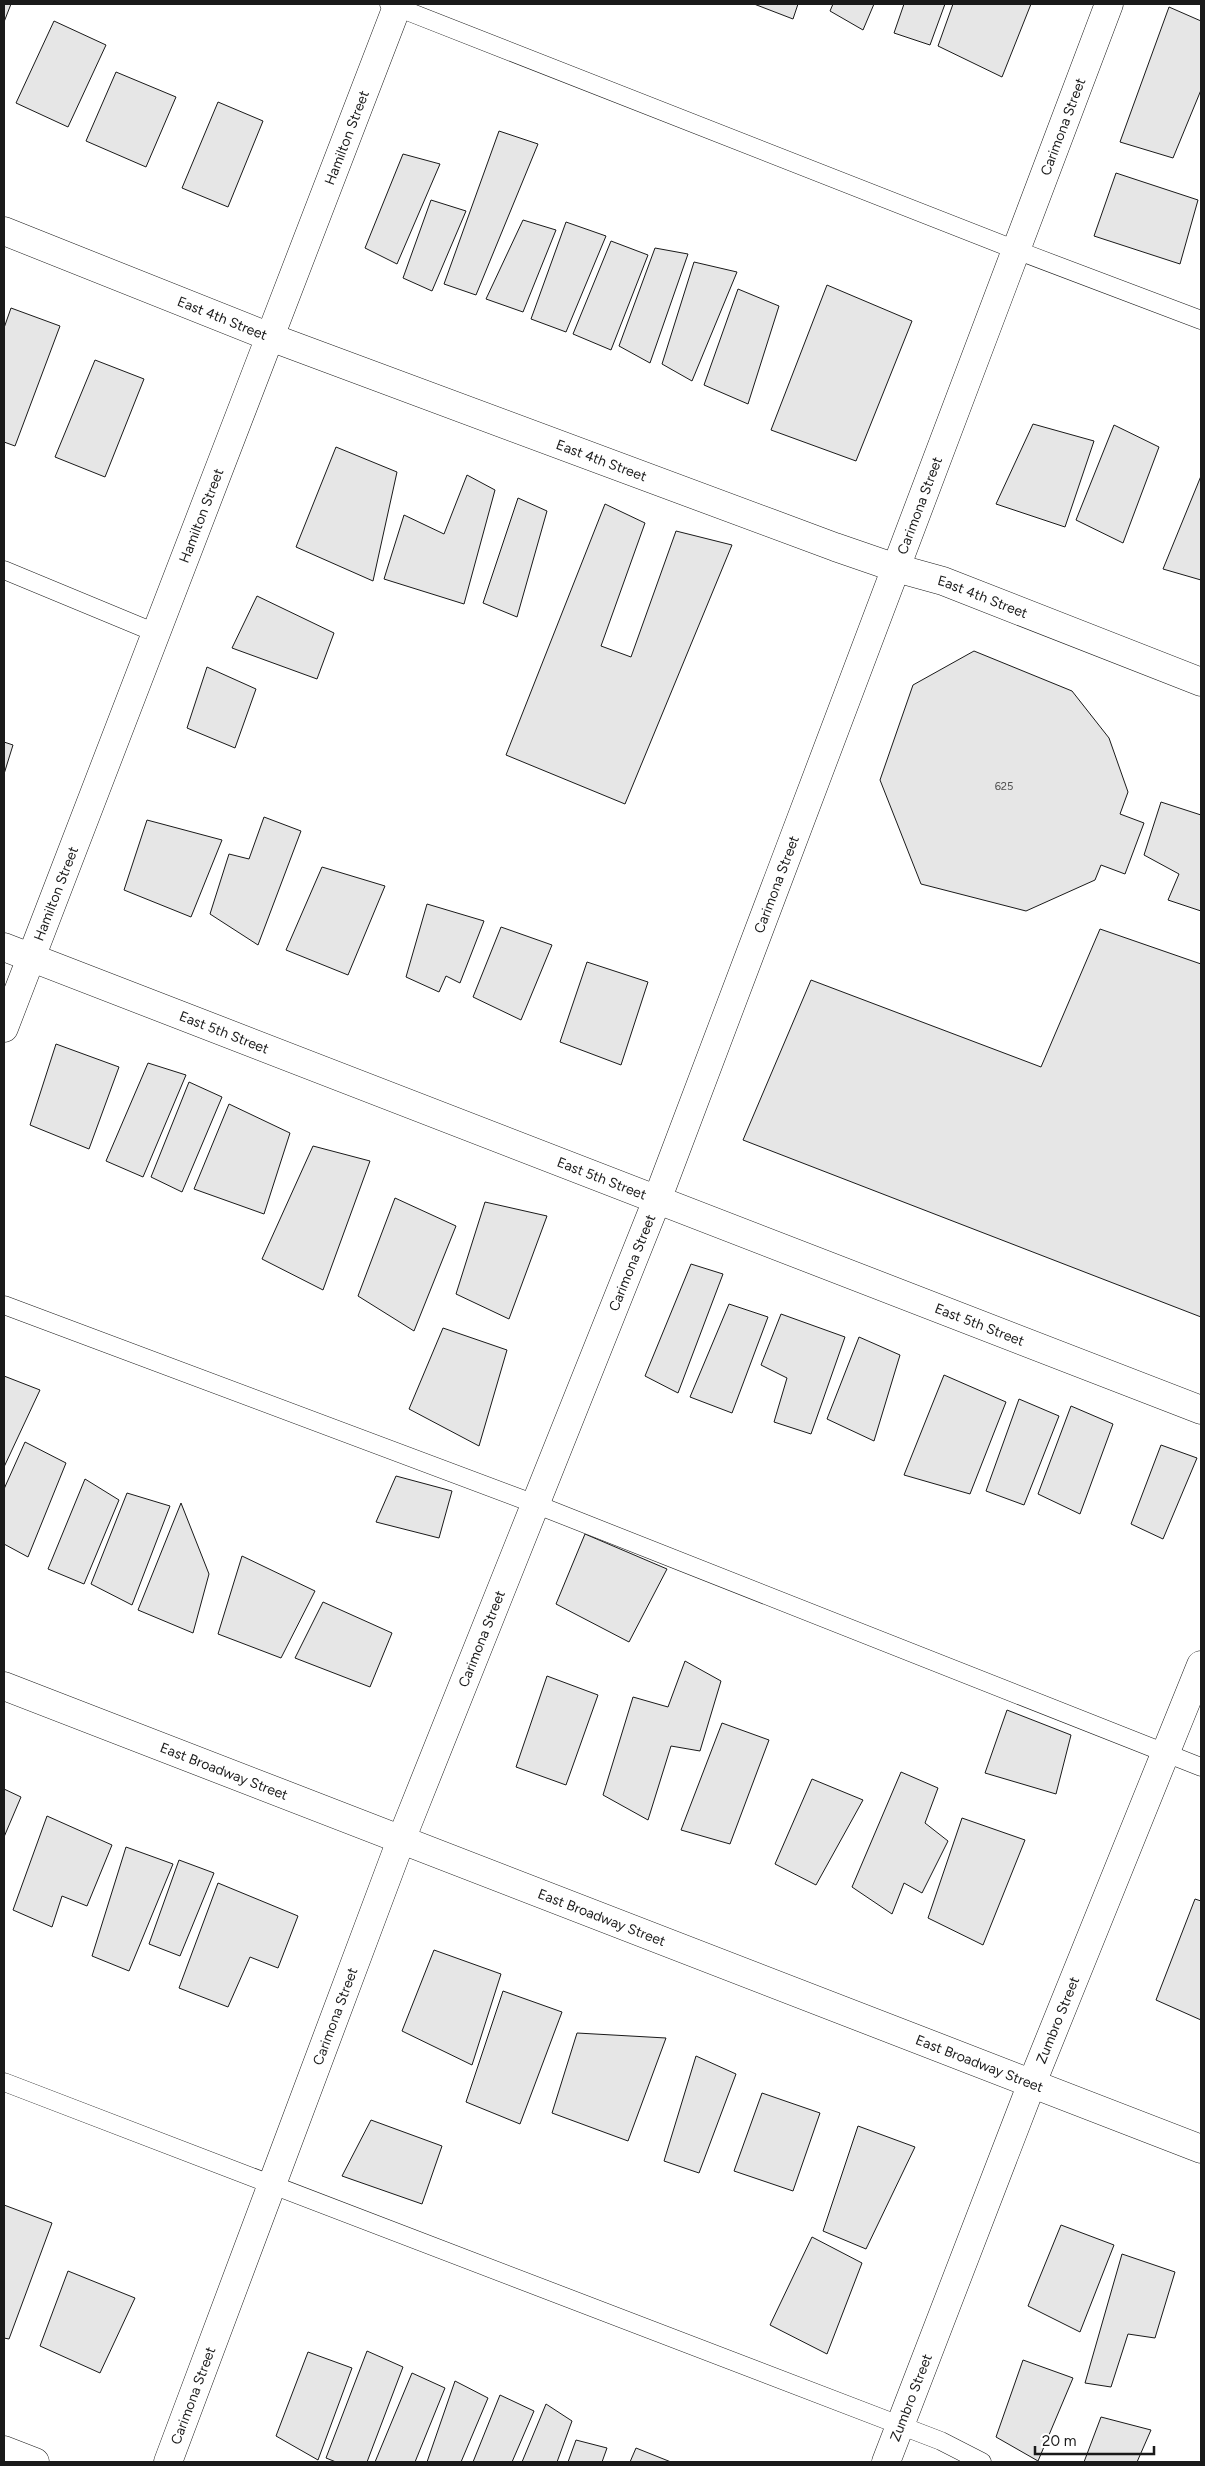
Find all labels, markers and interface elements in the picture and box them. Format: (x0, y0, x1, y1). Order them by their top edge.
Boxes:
street label: Carimona Street (1037, 75, 1089, 178)
street label: Hamilton Street (321, 88, 372, 187)
street label: East 4th Street (175, 292, 270, 344)
street label: East 4th Street (554, 436, 649, 485)
street label: Carimona Street (893, 454, 946, 557)
street label: Hamilton Street (175, 466, 227, 565)
street label: East 4th Street (936, 571, 1030, 622)
house number: 625 (995, 780, 1013, 793)
street label: Carimona Street (750, 833, 802, 935)
street label: Hamilton Street (30, 844, 82, 943)
street label: East 5th Street (177, 1007, 271, 1057)
street label: East 5th Street (555, 1153, 649, 1203)
street label: Carimona Street (605, 1212, 659, 1314)
street label: East 5th Street (932, 1299, 1027, 1349)
street label: Carimona Street (455, 1588, 509, 1690)
street label: East Broadway Street (158, 1739, 290, 1804)
street label: East Broadway Street (536, 1885, 668, 1950)
street label: Carimona Street (309, 1965, 361, 2067)
street label: Zumbro Street (1032, 1974, 1083, 2066)
street label: East Broadway Street (913, 2031, 1046, 2096)
street label: Carimona Street (167, 2344, 219, 2447)
street label: Zumbro Street (886, 2351, 935, 2444)
scale bar (1035, 2424, 1154, 2456)
text: 20 m (1042, 2432, 1076, 2450)

